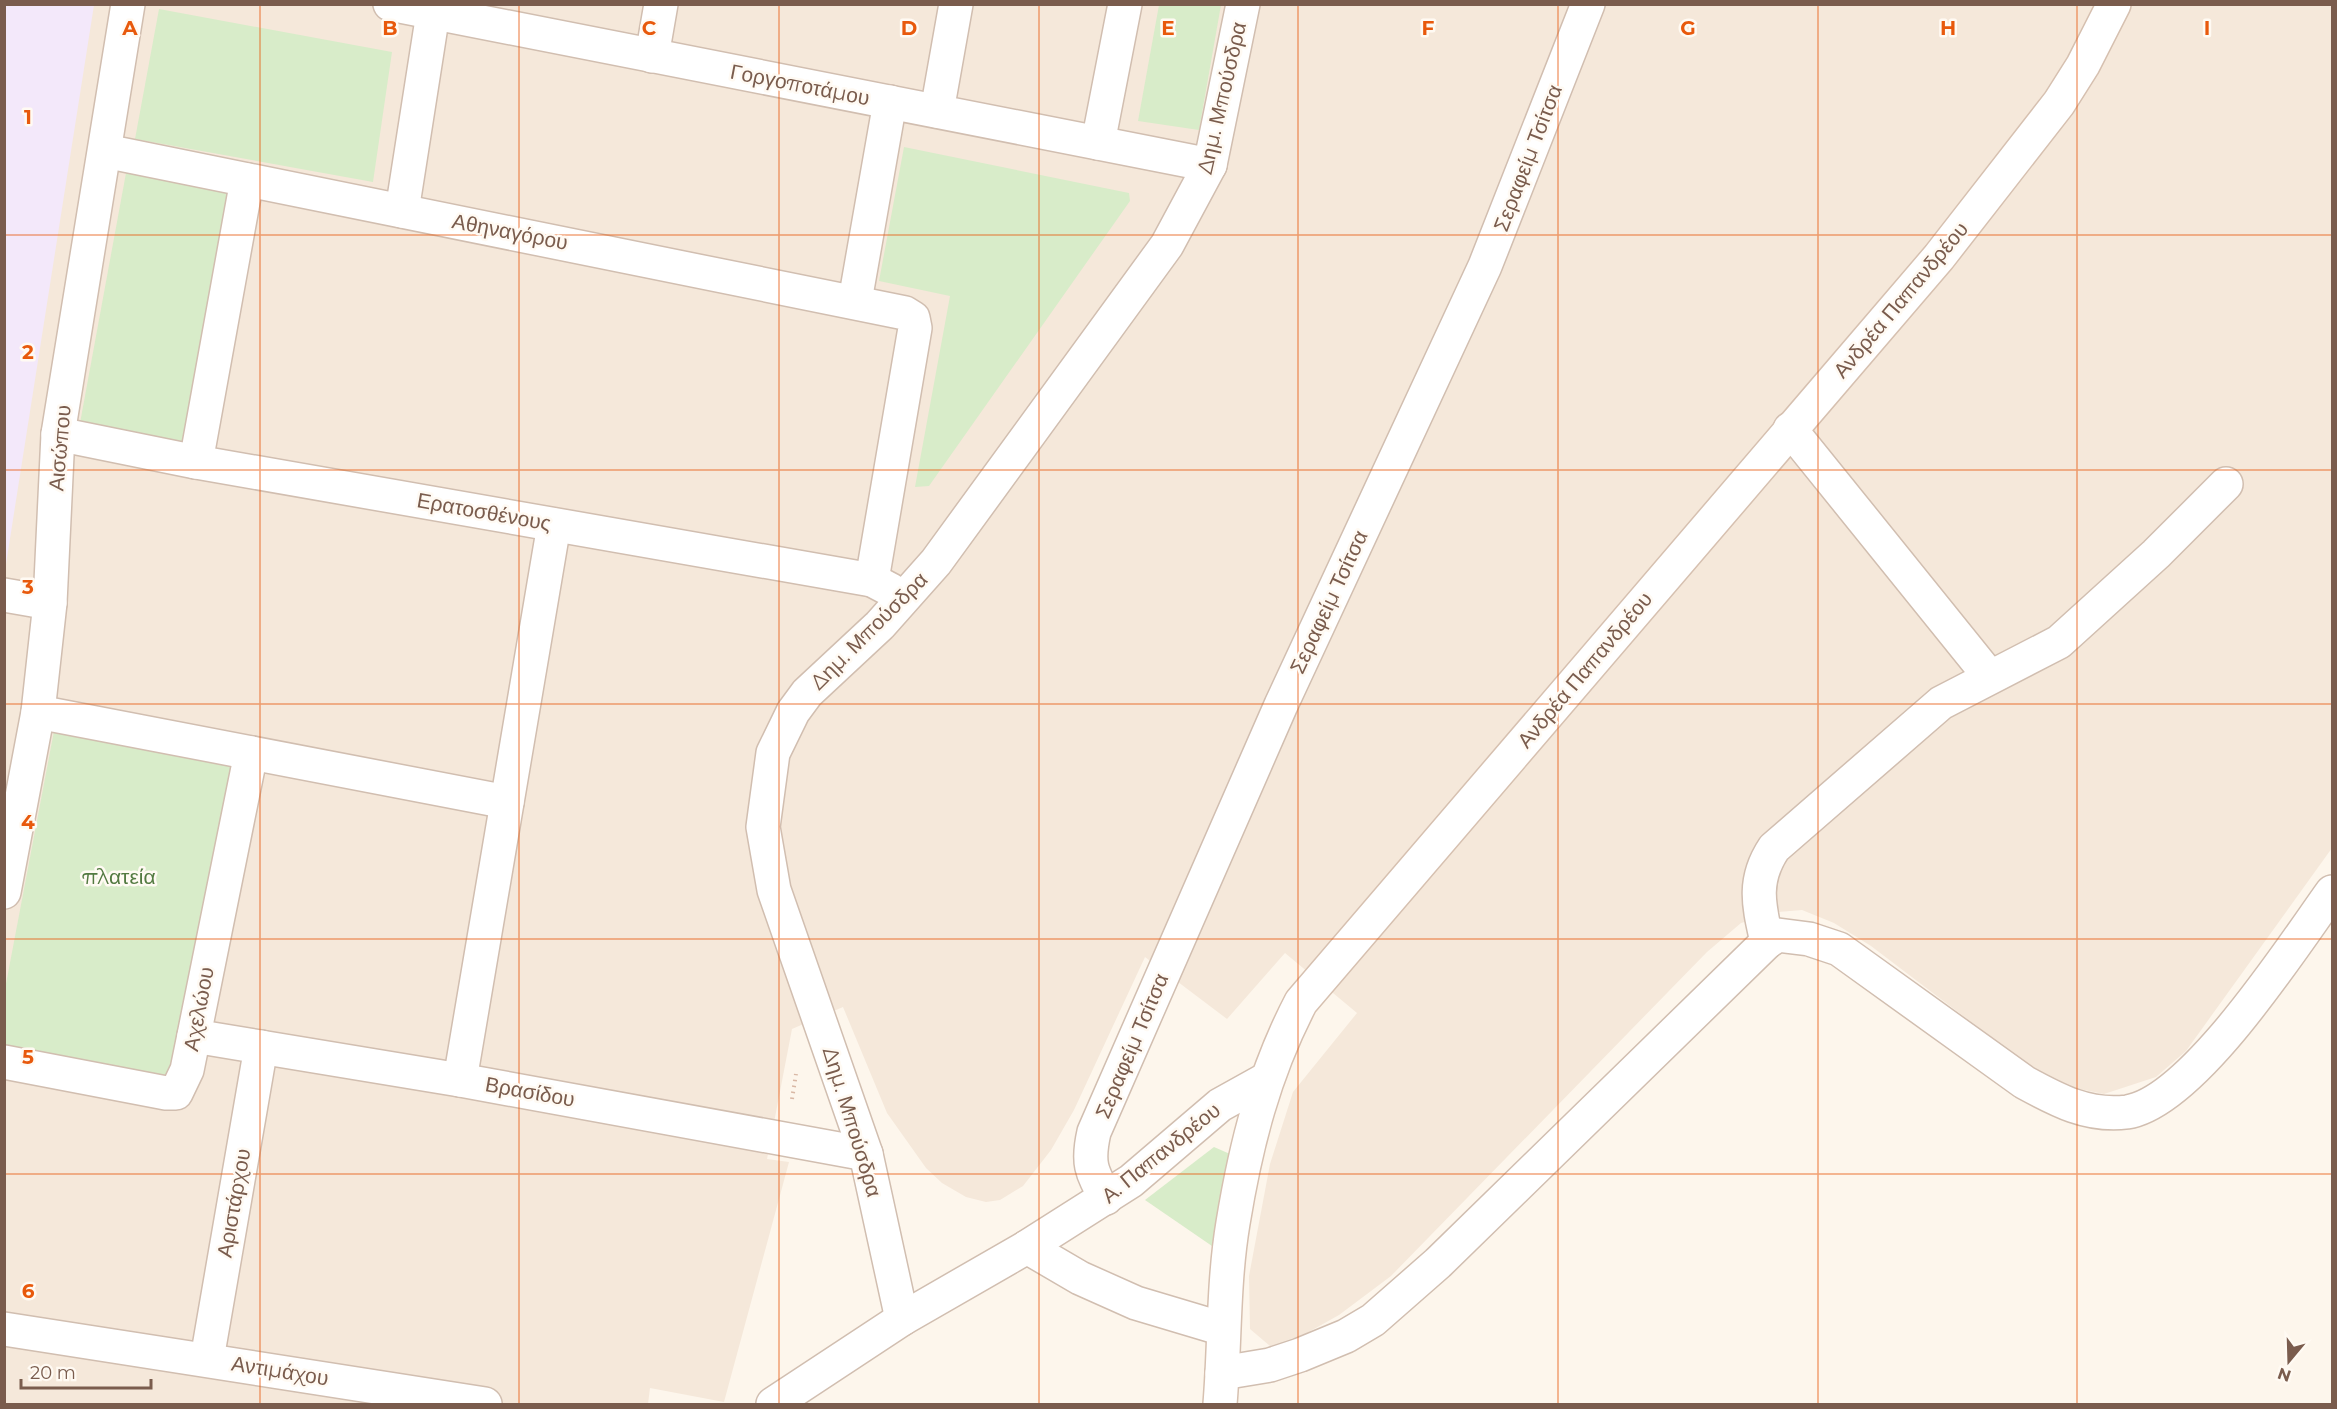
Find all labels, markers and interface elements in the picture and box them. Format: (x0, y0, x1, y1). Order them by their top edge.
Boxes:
text: A (121, 16, 138, 40)
text: B (382, 16, 398, 40)
text: C (642, 16, 657, 40)
text: D (901, 16, 917, 40)
text: E (1161, 16, 1175, 40)
text: F (1422, 16, 1435, 40)
text: G (1680, 16, 1696, 40)
text: H (1940, 16, 1956, 40)
text: I (2204, 16, 2210, 40)
street label: Δημ. Μπούσδρα (1192, 19, 1251, 176)
street label: Γοργοποτάμου (728, 59, 872, 110)
street label: Σεραφείμ Τσίτσα (1488, 81, 1567, 235)
text: 1 (24, 105, 32, 129)
street label: Αθηναγόρου (450, 208, 570, 255)
street label: Ανδρέα Παπανδρέου (1828, 217, 1973, 383)
text: 2 (22, 340, 34, 364)
street label: Αισώπου (43, 404, 76, 492)
street label: Ερατοσθένους (415, 487, 553, 536)
street label: Σεραφείμ Τσίτσα (1284, 526, 1373, 677)
street label: Δημ. Μπούσδρα (805, 567, 932, 694)
text: 3 (21, 575, 34, 599)
street label: Ανδρέα Παπανδρέου (1512, 587, 1657, 753)
text: 4 (21, 810, 35, 834)
park label: πλατεία (81, 864, 156, 889)
street label: Αχελώου (178, 965, 219, 1053)
street label: Σεραφείμ Τσίτσα (1090, 970, 1173, 1122)
street label: Δημ. Μπούσδρα (818, 1044, 887, 1200)
text: 5 (22, 1045, 34, 1069)
street label: Βρασίδου (483, 1071, 577, 1112)
street label: Α. Παπανδρέου (1096, 1097, 1225, 1208)
street label: Αριστάρχου (212, 1147, 255, 1259)
text: 6 (22, 1279, 35, 1303)
north arrow (2259, 1331, 2319, 1391)
street label: Αντιμάχου (230, 1351, 330, 1391)
scale bar (21, 1352, 152, 1390)
text: 20 m (30, 1362, 76, 1384)
text: N (2275, 1364, 2293, 1386)

